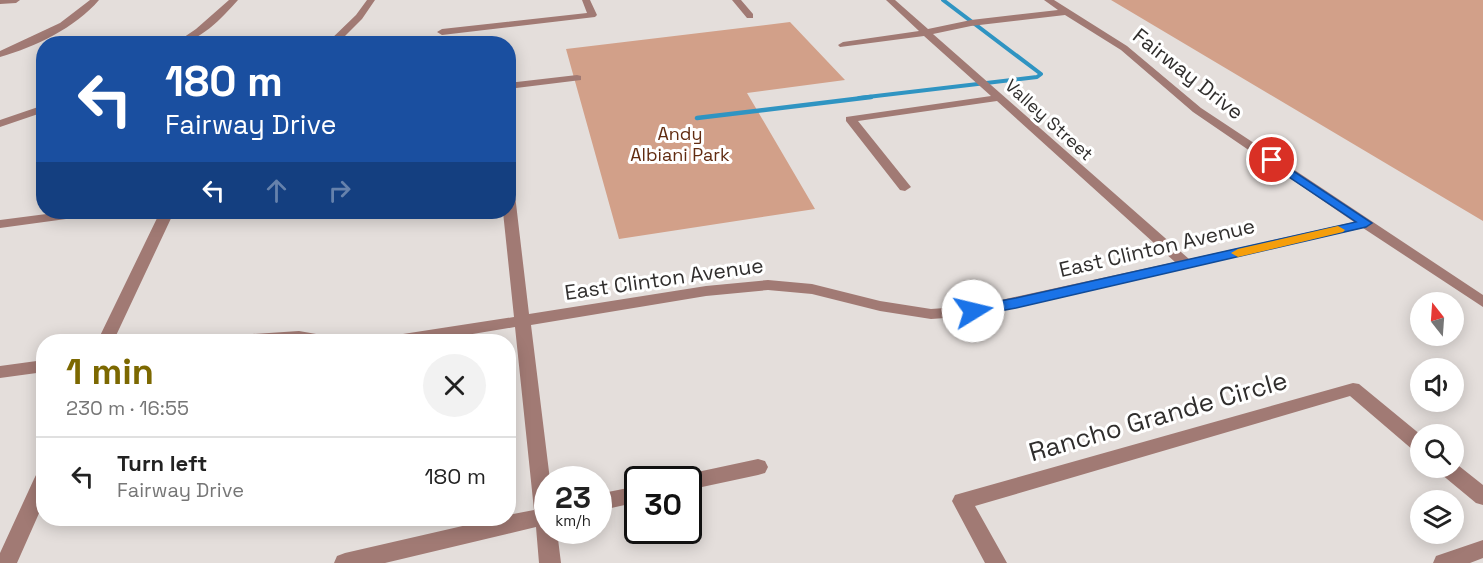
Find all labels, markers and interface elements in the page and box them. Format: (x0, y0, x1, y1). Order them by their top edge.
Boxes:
street label: Fairway Drive (1127, 22, 1249, 125)
text: 180 m (165, 55, 283, 108)
icon: left (66, 60, 144, 138)
street label: Valley Street (1000, 74, 1098, 165)
text: Fairway Drive (165, 107, 336, 142)
park label: Andy Albiani Park (630, 122, 730, 166)
pin (1246, 134, 1297, 185)
icon: arrive (1255, 143, 1288, 176)
icon: left (197, 174, 230, 207)
icon: ahead (260, 174, 293, 207)
icon: right (323, 174, 356, 207)
street label: East Clinton Avenue (1056, 212, 1258, 283)
street label: East Clinton Avenue (563, 251, 765, 306)
position arrow (941, 279, 1005, 343)
north arrow (1410, 292, 1464, 346)
map controls (1410, 292, 1464, 544)
text: 1 min (66, 349, 154, 395)
button: close (423, 354, 486, 417)
button: sound (1410, 358, 1464, 412)
street label: Rancho Grande Circle (1025, 363, 1291, 469)
text: 230 m · 16:55 (66, 395, 189, 421)
button: search (1410, 424, 1464, 478)
text: Turn left (117, 449, 207, 477)
icon: left (66, 460, 99, 493)
text: 180 m (424, 462, 486, 490)
speed limit sign: 30 (624, 466, 702, 544)
text: Fairway Drive (117, 477, 244, 503)
text: 23 (555, 478, 591, 517)
button: layers (1410, 490, 1464, 544)
text: km/h (555, 511, 591, 530)

